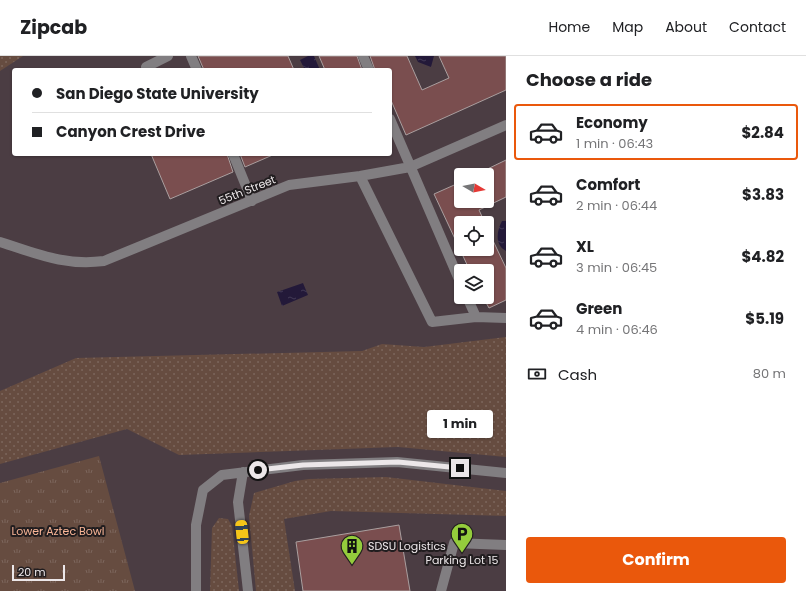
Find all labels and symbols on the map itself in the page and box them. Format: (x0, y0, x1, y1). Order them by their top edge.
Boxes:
north arrow (454, 168, 494, 208)
street label: 55th Street (216, 171, 278, 209)
callout: 1 min (427, 410, 493, 438)
route end (451, 459, 469, 477)
route start (249, 461, 267, 479)
car (235, 519, 249, 545)
parking icon: Parking Lot 15 (449, 521, 475, 554)
park label: Lower Aztec Bowl (11, 523, 105, 539)
building icon: SDSU Logistics (339, 533, 365, 566)
place label: SDSU Logistics (368, 538, 446, 554)
place label: Parking Lot 15 (426, 552, 499, 568)
scale bar (12, 563, 65, 582)

